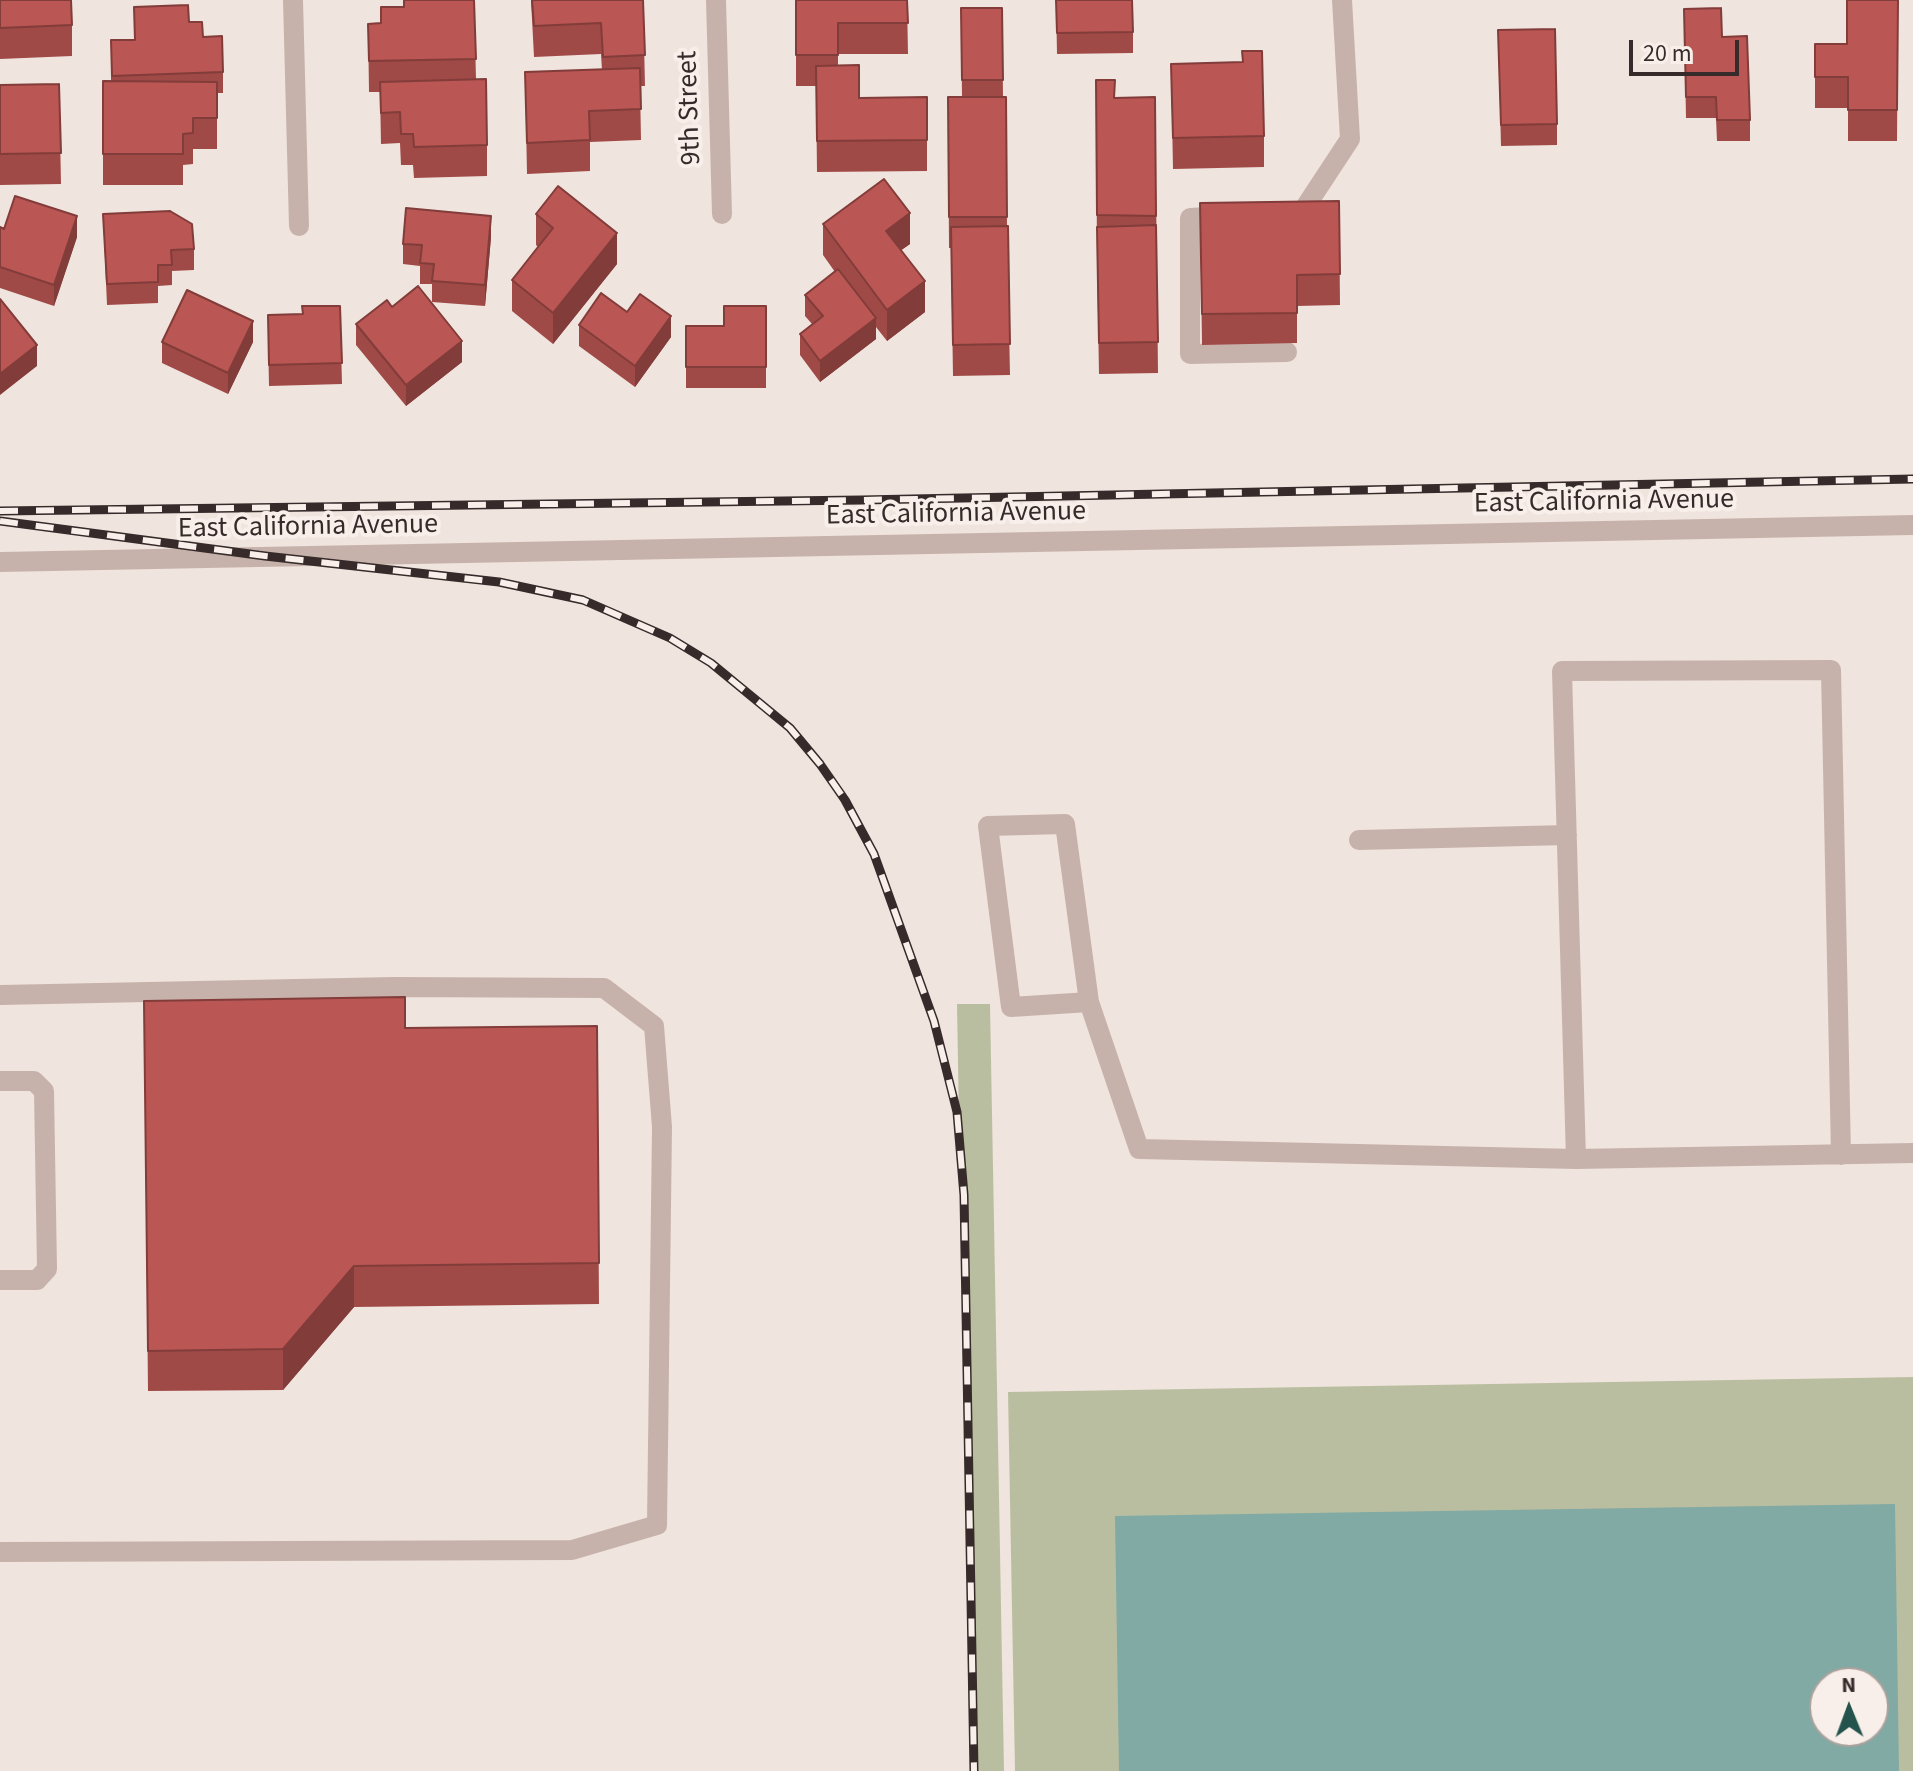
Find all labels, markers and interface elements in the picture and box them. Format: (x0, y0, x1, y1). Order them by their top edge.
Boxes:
scale bar (1633, 24, 1743, 74)
text: 20 m (1643, 36, 1692, 71)
street label: 9th Street (672, 50, 710, 166)
street label: East California Avenue (1474, 484, 1734, 522)
street label: East California Avenue (826, 496, 1086, 534)
street label: East California Avenue (178, 509, 438, 547)
north arrow (1809, 1667, 1889, 1747)
text: N (1841, 1669, 1856, 1701)

